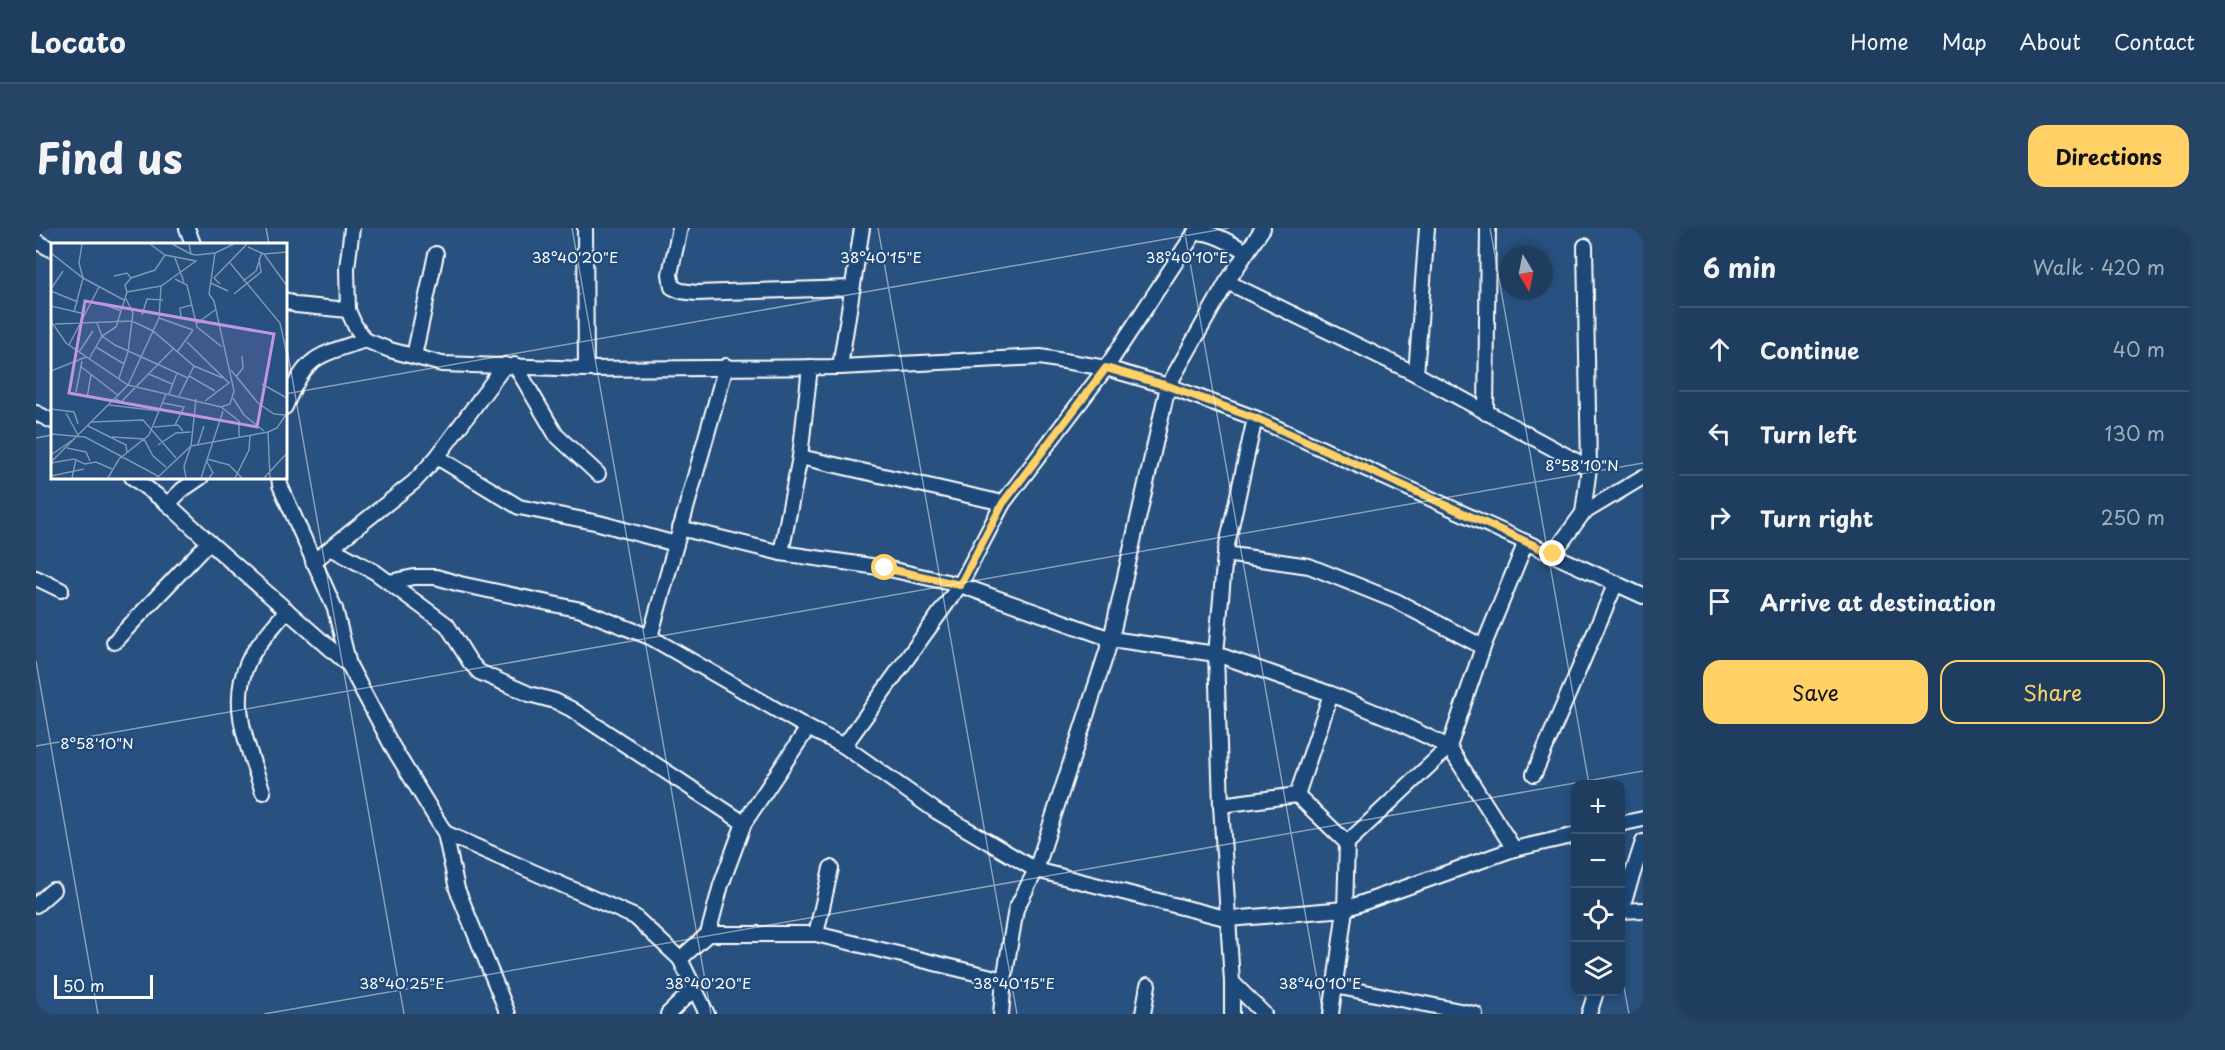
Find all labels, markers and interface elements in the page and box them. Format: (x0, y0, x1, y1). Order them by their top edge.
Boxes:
text: Locato (30, 20, 126, 63)
text: Home (1850, 25, 1909, 57)
text: Map (1942, 25, 1987, 57)
text: About (2020, 25, 2081, 57)
text: Contact (2114, 25, 2195, 57)
text: Find us (36, 125, 183, 188)
button: Directions (2028, 125, 2189, 187)
inset map (51, 243, 286, 478)
text: 38°40'20"E (532, 245, 618, 268)
text: 38°40'15"E (840, 245, 922, 268)
text: 38°40'10"E (1146, 245, 1228, 268)
north arrow (1499, 246, 1553, 300)
text: 6 min (1703, 248, 1776, 287)
text: Walk · 420 m (2033, 252, 2165, 282)
icon: ahead (1703, 333, 1736, 366)
text: Continue (1760, 333, 1859, 366)
text: 40 m (2113, 334, 2165, 364)
icon: left (1703, 417, 1736, 450)
text: Turn left (1760, 417, 1857, 450)
text: 130 m (2105, 418, 2165, 448)
text: 8°58'10"N (1545, 453, 1619, 476)
icon: right (1703, 501, 1736, 534)
text: Turn right (1760, 501, 1873, 534)
text: 250 m (2101, 502, 2165, 532)
route end (1539, 540, 1565, 566)
route start (871, 554, 897, 580)
icon: arrive (1703, 585, 1736, 618)
text: Arrive at destination (1760, 585, 1996, 618)
button: Save (1703, 660, 1928, 724)
button: Share (1940, 660, 2165, 724)
text: 8°58'10"N (60, 731, 134, 754)
map controls (1571, 780, 1625, 996)
button: + (1571, 780, 1625, 834)
button: − (1571, 834, 1625, 888)
button: locate (1571, 888, 1625, 942)
button: layers (1571, 942, 1625, 996)
text: 38°40'25"E (359, 971, 445, 994)
text: 38°40'20"E (665, 971, 751, 994)
text: 38°40'15"E (973, 971, 1055, 994)
text: 38°40'10"E (1279, 971, 1361, 994)
scale bar (54, 972, 153, 1000)
text: 50 m (63, 973, 104, 997)

